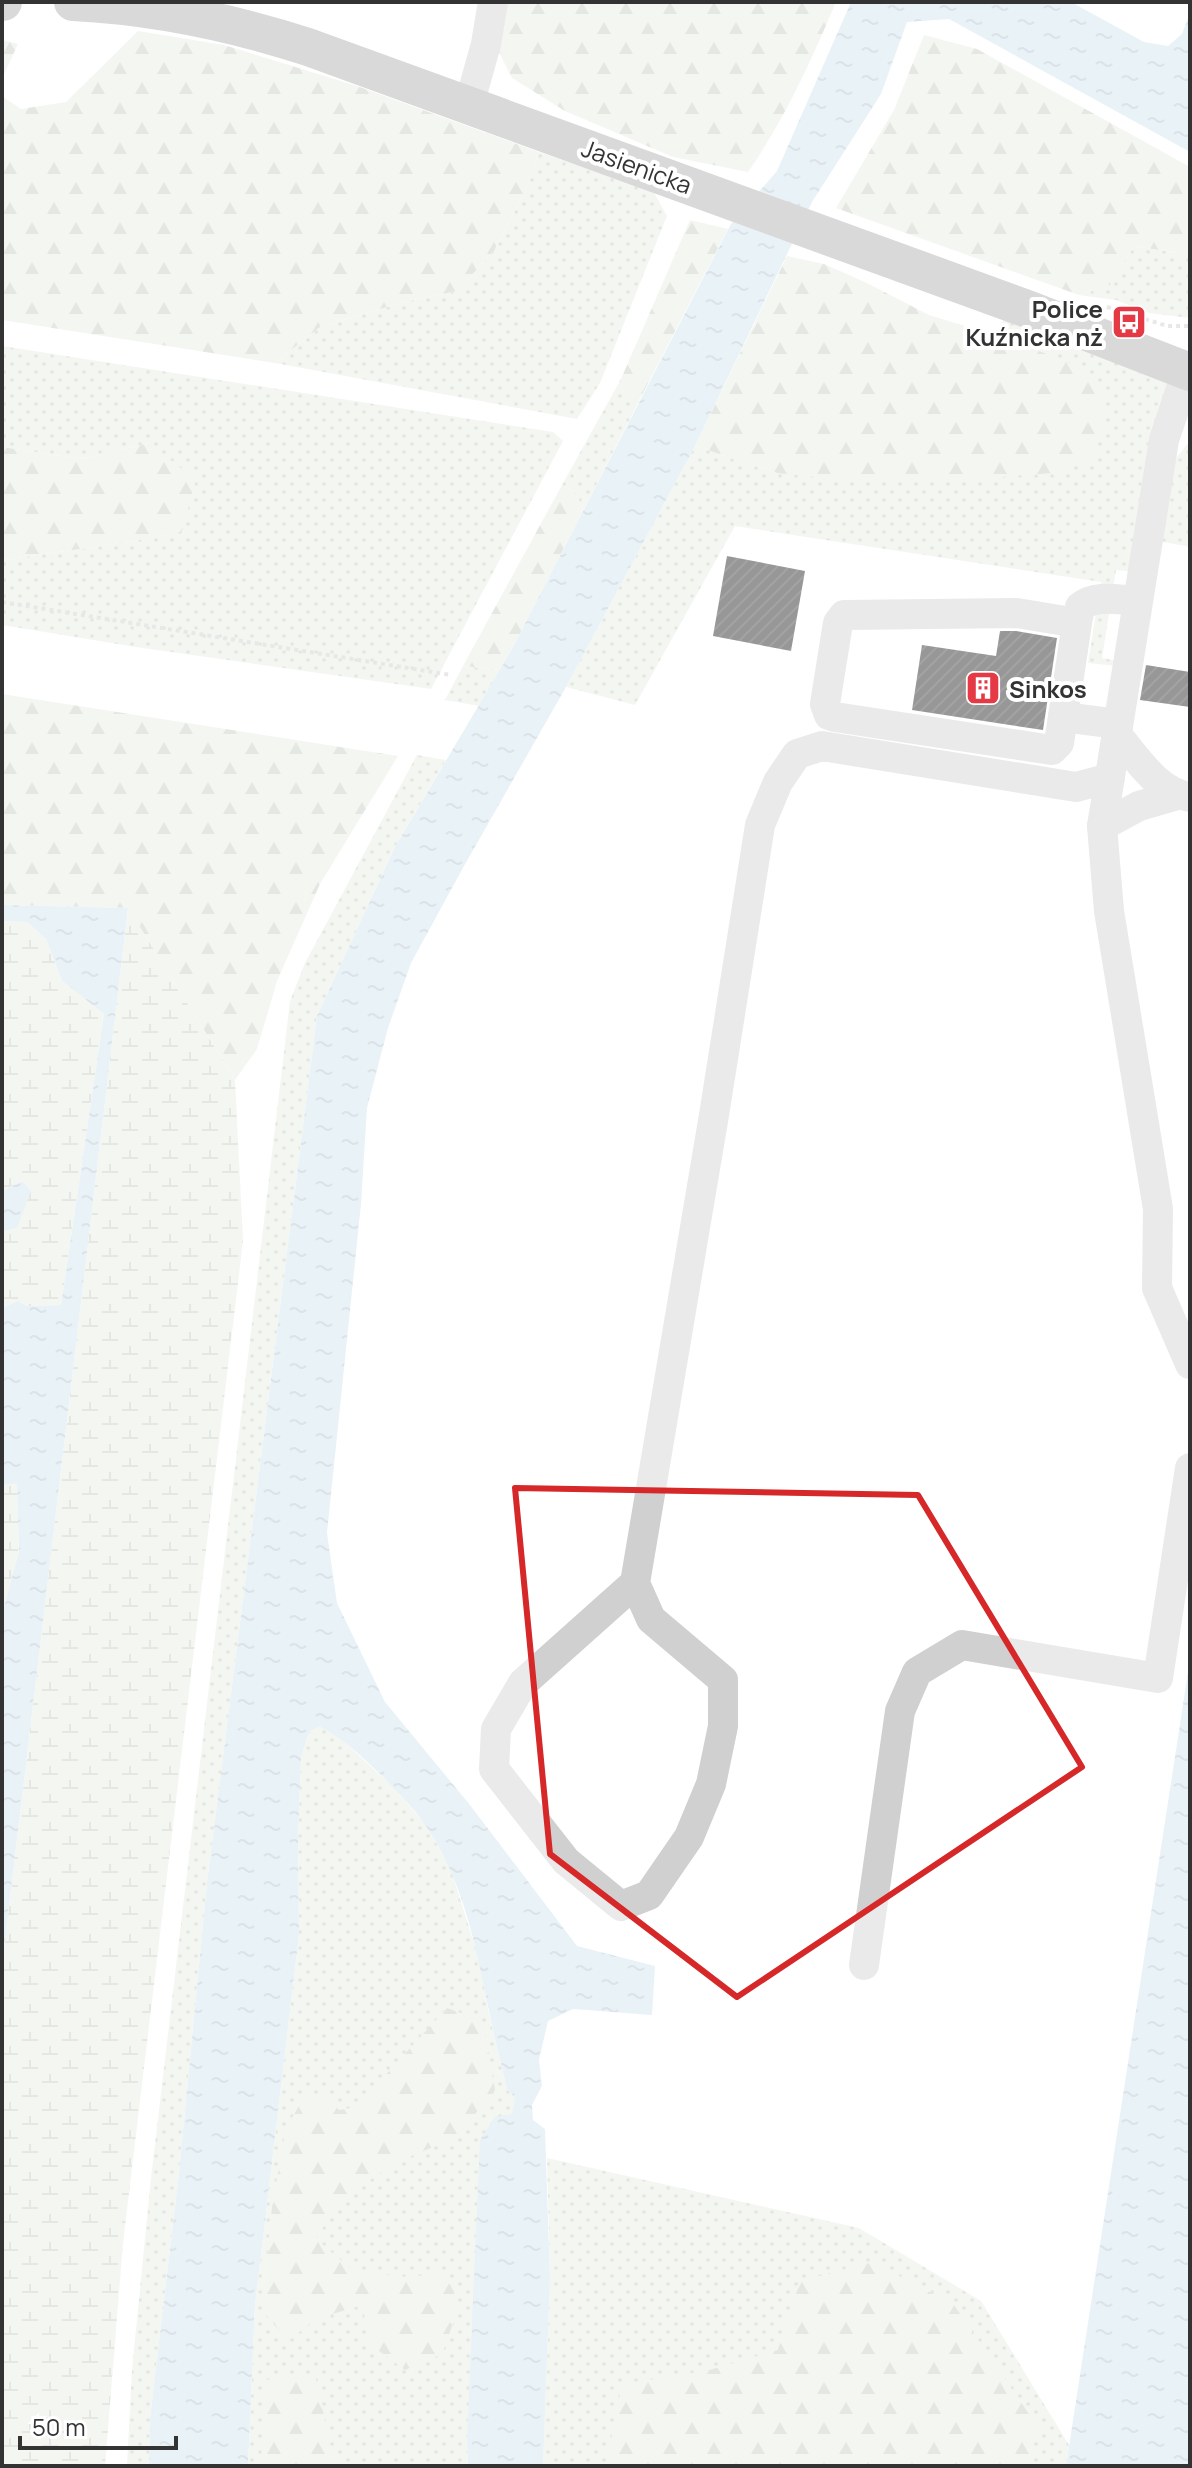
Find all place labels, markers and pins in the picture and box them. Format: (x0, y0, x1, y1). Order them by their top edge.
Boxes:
place label: Police Kuźnicka nż (966, 292, 1103, 353)
bus stop icon: Police Kuźnicka nż (1110, 303, 1148, 341)
building icon: Sinkos (964, 669, 1002, 707)
place label: Sinkos (1009, 672, 1087, 705)

